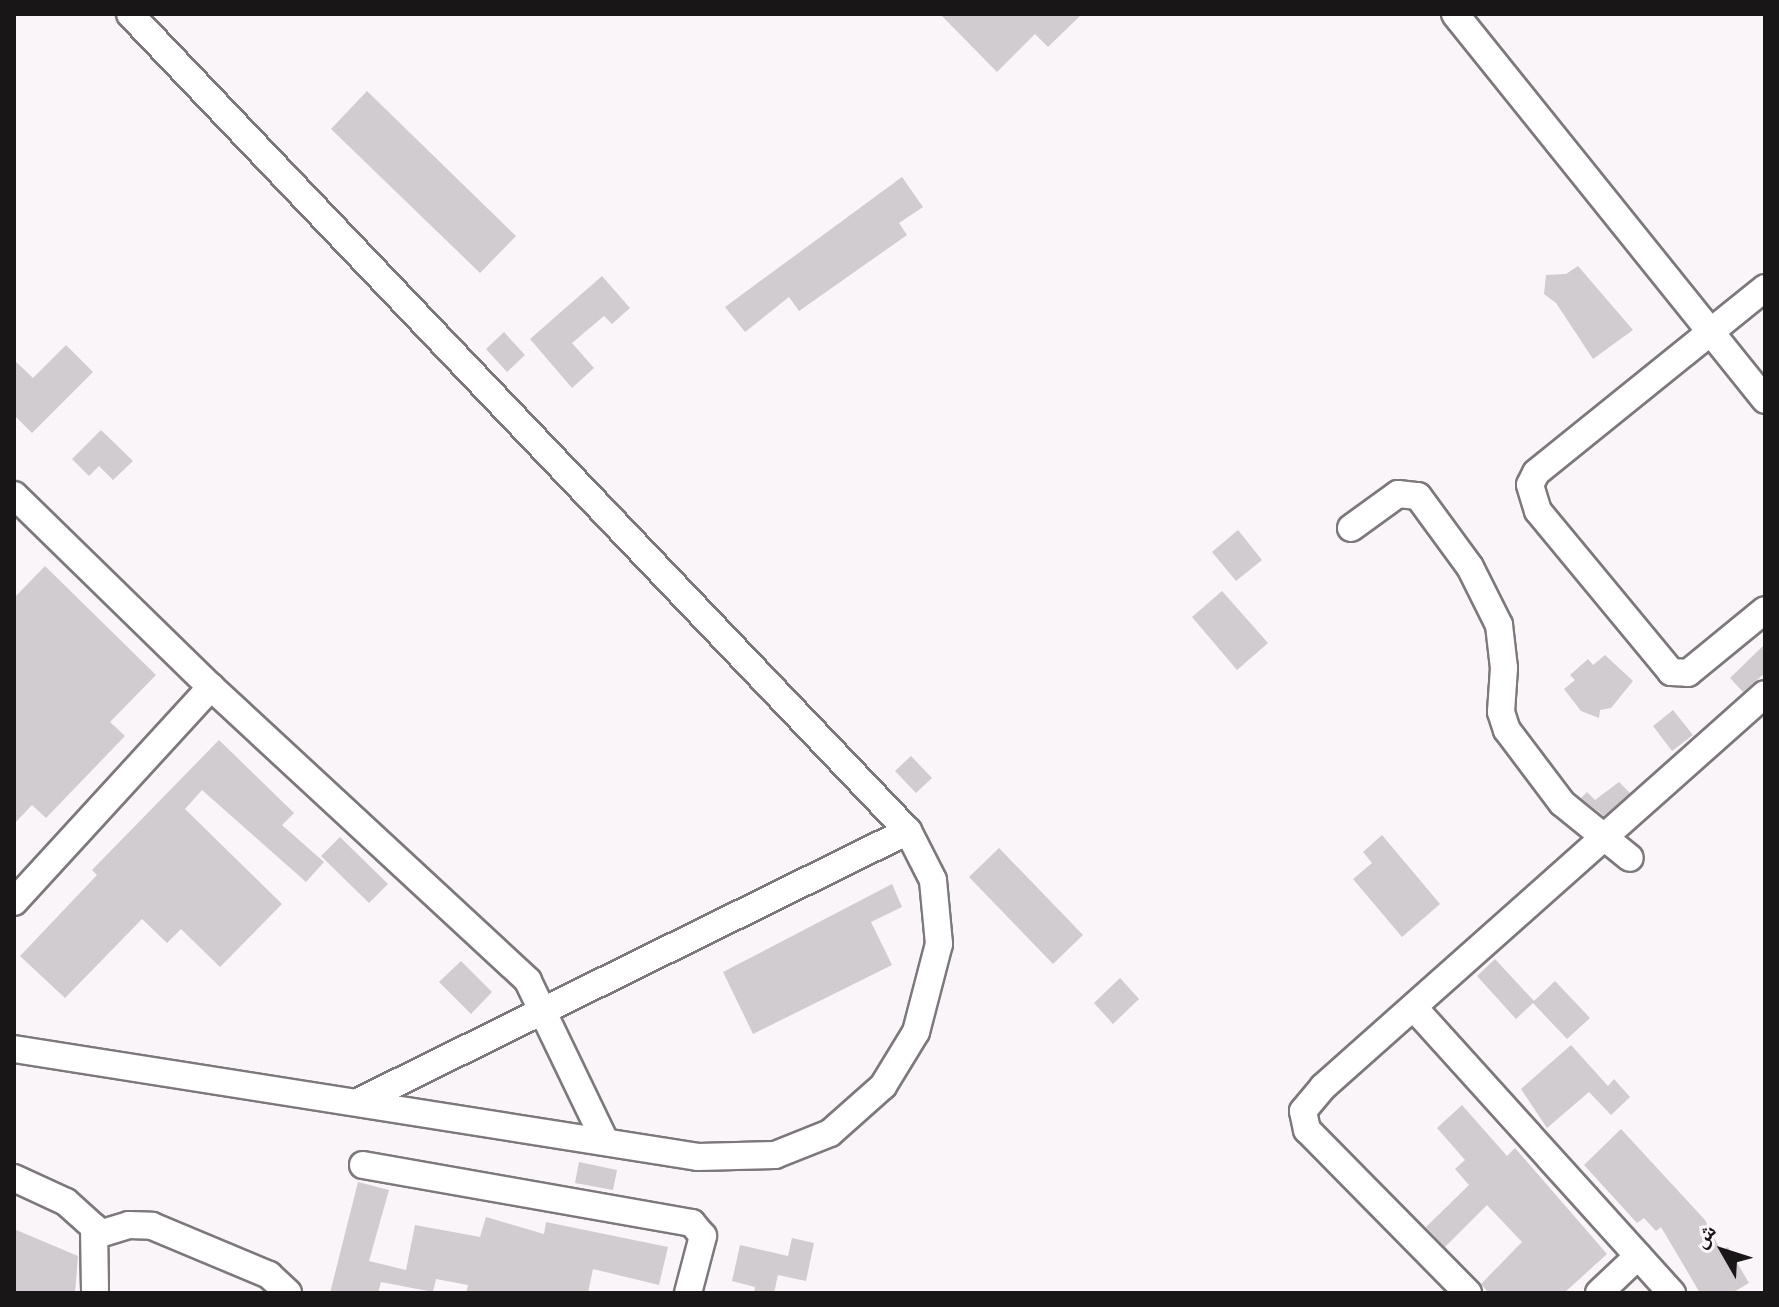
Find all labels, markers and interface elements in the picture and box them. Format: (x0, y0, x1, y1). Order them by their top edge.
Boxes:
north arrow (1683, 1211, 1763, 1291)
text: ش (1687, 1219, 1721, 1253)

